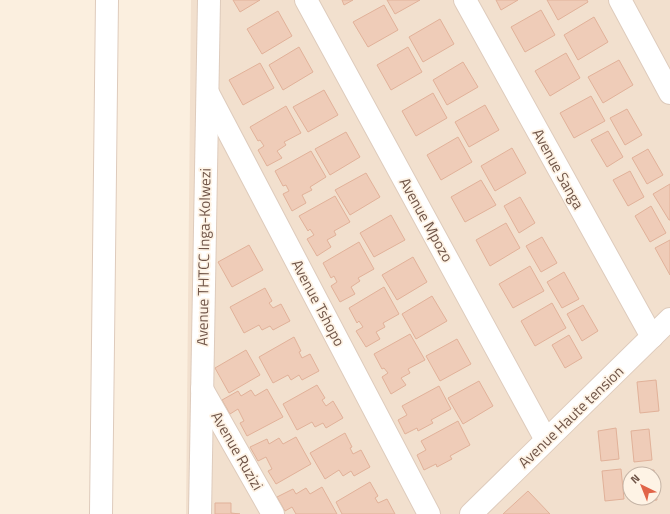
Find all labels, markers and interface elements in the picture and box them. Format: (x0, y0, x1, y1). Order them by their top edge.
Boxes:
street label: Avenue Sanga (527, 124, 590, 214)
street label: Avenue THTCC Inga-Kolwezi (190, 168, 217, 346)
street label: Avenue Mpozo (394, 173, 459, 266)
street label: Avenue Tshopo (286, 255, 351, 350)
street label: Avenue Haute tension (513, 360, 629, 473)
street label: Avenue Ruzizi (206, 407, 269, 494)
north arrow (622, 466, 662, 506)
text: N (627, 470, 643, 487)

